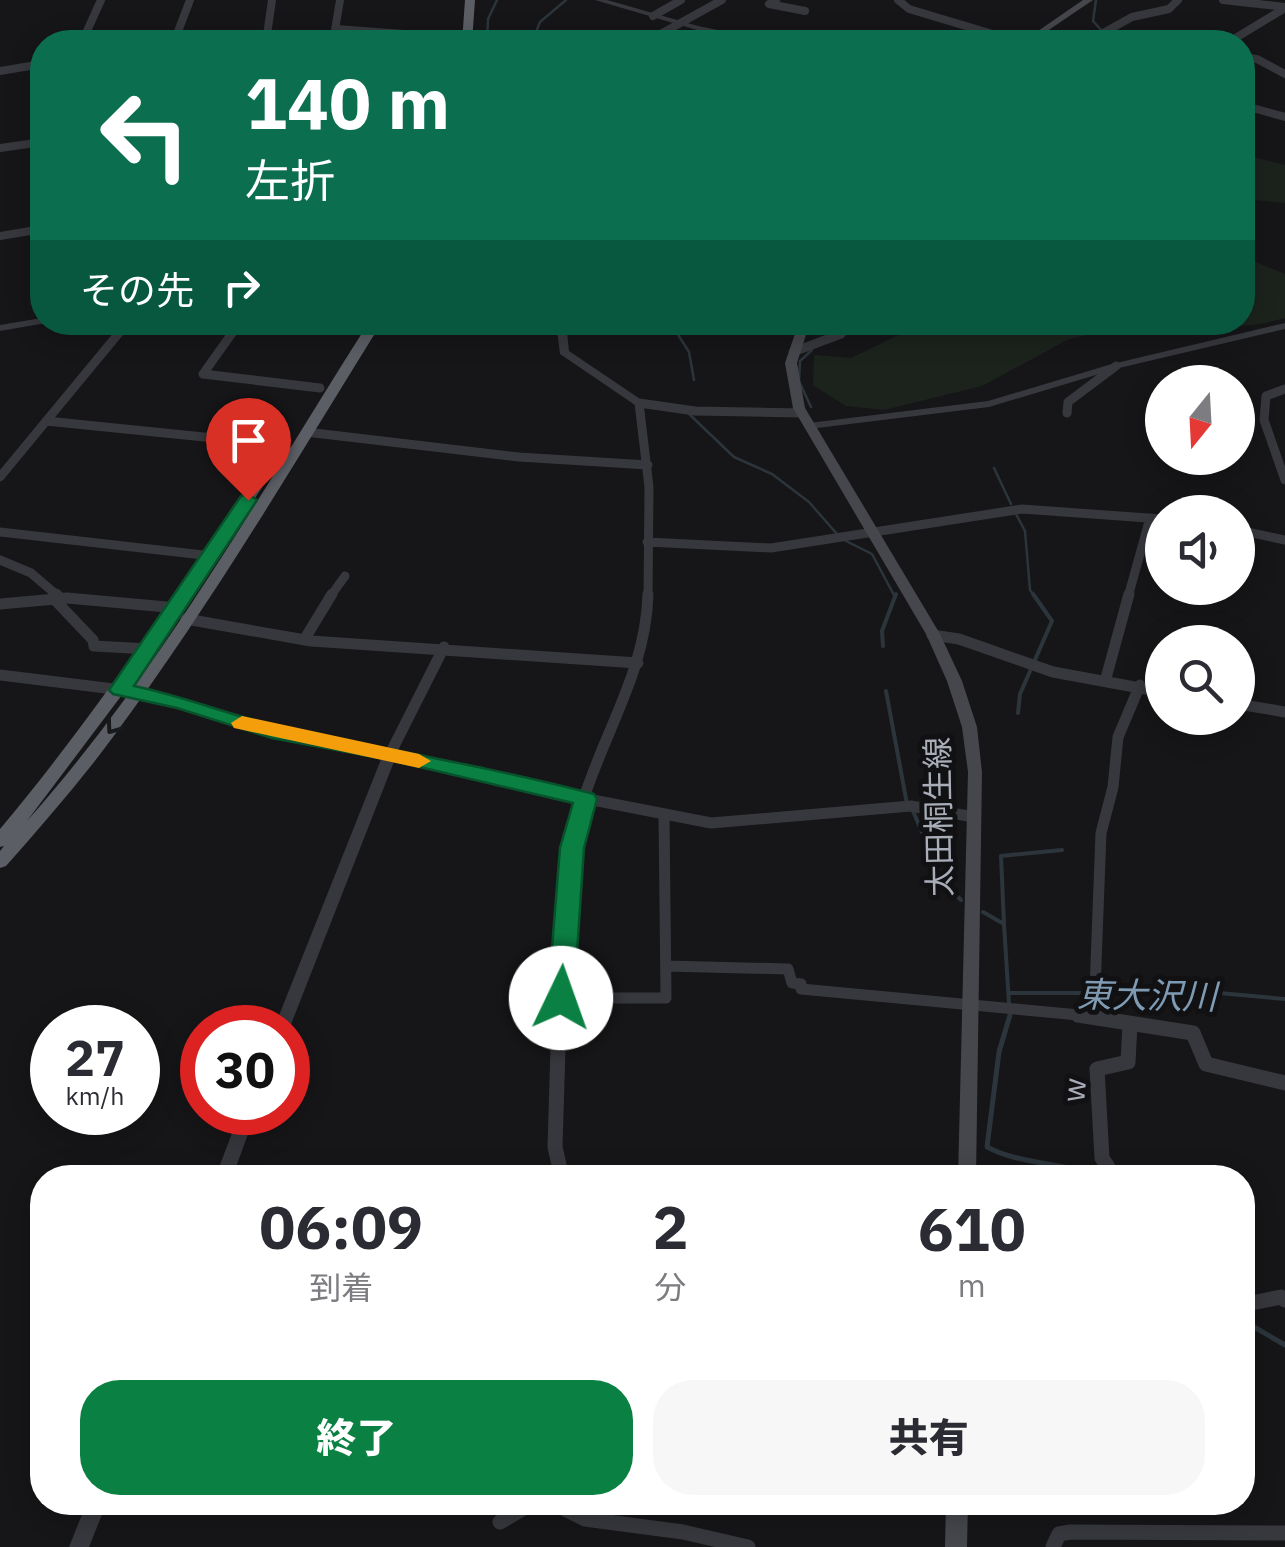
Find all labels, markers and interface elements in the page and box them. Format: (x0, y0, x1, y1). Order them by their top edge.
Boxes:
text: 140 m (245, 57, 450, 148)
icon: left (80, 70, 210, 200)
text: 左折 (245, 151, 335, 209)
icon: right (214, 260, 269, 315)
text: その先 (80, 265, 194, 314)
north arrow (1145, 365, 1255, 475)
map controls (1145, 365, 1255, 735)
pin (206, 398, 291, 501)
icon: arrive (221, 413, 276, 468)
button: sound (1145, 495, 1255, 605)
button: search (1145, 625, 1255, 735)
one-way arrow (107, 716, 124, 734)
street label: 太田桐生線 (916, 737, 960, 897)
position arrow (509, 946, 613, 1050)
water label: 東大沢川 (1077, 971, 1221, 1019)
speed limit sign: 30 (180, 1005, 310, 1135)
text: 27 (65, 1025, 125, 1090)
street label: w (1051, 1076, 1095, 1104)
text: km/h (66, 1079, 124, 1112)
text: 06:09 (259, 1187, 423, 1266)
text: 2 (652, 1187, 688, 1266)
text: 610 (918, 1189, 1026, 1268)
text: m (958, 1264, 986, 1306)
text: 到着 (309, 1266, 373, 1308)
text: 分 (654, 1266, 686, 1308)
button: 終了 (80, 1380, 633, 1495)
button: 共有 (653, 1380, 1205, 1495)

